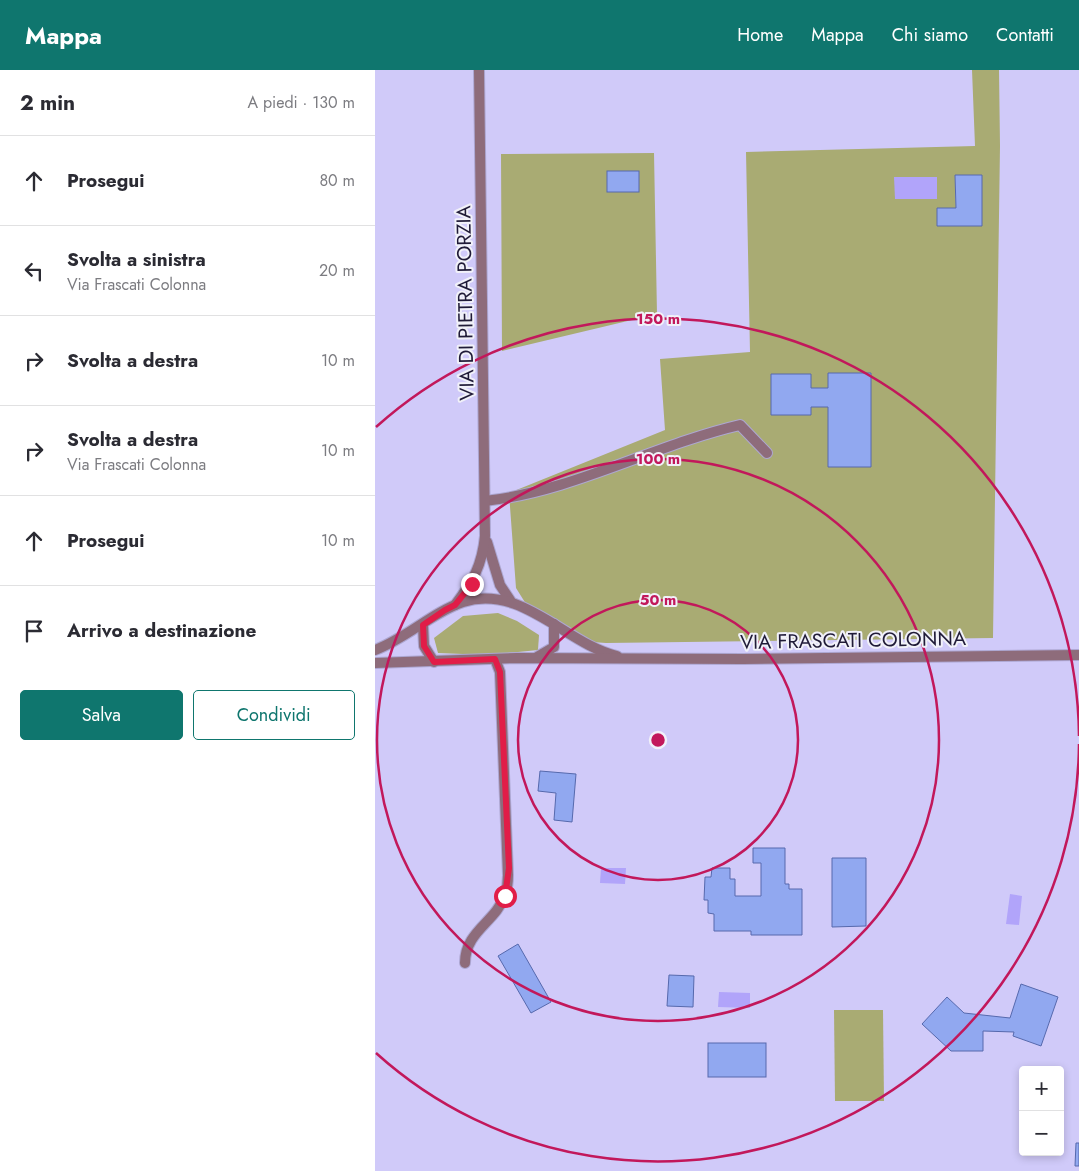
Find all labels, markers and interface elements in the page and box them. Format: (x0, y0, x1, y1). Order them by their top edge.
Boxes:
text: Mappa (25, 18, 102, 53)
text: Home (737, 22, 783, 48)
text: Mappa (811, 22, 864, 48)
text: Chi siamo (892, 22, 968, 48)
text: Contatti (996, 22, 1054, 48)
text: 2 min (20, 88, 75, 118)
text: A piedi · 130 m (248, 91, 355, 114)
icon: ahead (20, 167, 48, 195)
text: Prosegui (67, 167, 145, 194)
text: 80 m (319, 169, 355, 192)
street label: VIA DI PIETRA PORZIA (449, 204, 482, 401)
text: Svolta a sinistra (67, 246, 206, 273)
icon: left (20, 257, 48, 285)
text: 20 m (319, 259, 355, 282)
text: Via Frascati Colonna (67, 273, 206, 296)
text: 150 m (636, 308, 680, 330)
icon: right (20, 347, 48, 375)
text: Svolta a destra (67, 347, 198, 374)
text: 10 m (321, 349, 355, 372)
text: Svolta a destra (67, 426, 198, 453)
icon: right (20, 437, 48, 465)
text: 10 m (321, 439, 355, 462)
text: 100 m (636, 448, 680, 470)
text: Via Frascati Colonna (67, 453, 206, 476)
icon: ahead (20, 527, 48, 555)
text: Prosegui (67, 527, 145, 554)
text: 10 m (321, 529, 355, 552)
route end (461, 573, 484, 596)
text: 50 m (640, 589, 676, 611)
icon: arrive (20, 617, 48, 645)
text: Arrivo a destinazione (67, 617, 256, 644)
street label: VIA FRASCATI COLONNA (740, 624, 967, 657)
button: Salva (20, 690, 183, 740)
button: Condividi (193, 690, 355, 740)
centre of rings (649, 731, 667, 749)
route start (494, 885, 517, 908)
map controls (1019, 1066, 1064, 1156)
button: + (1019, 1066, 1064, 1111)
button: − (1019, 1111, 1064, 1156)

